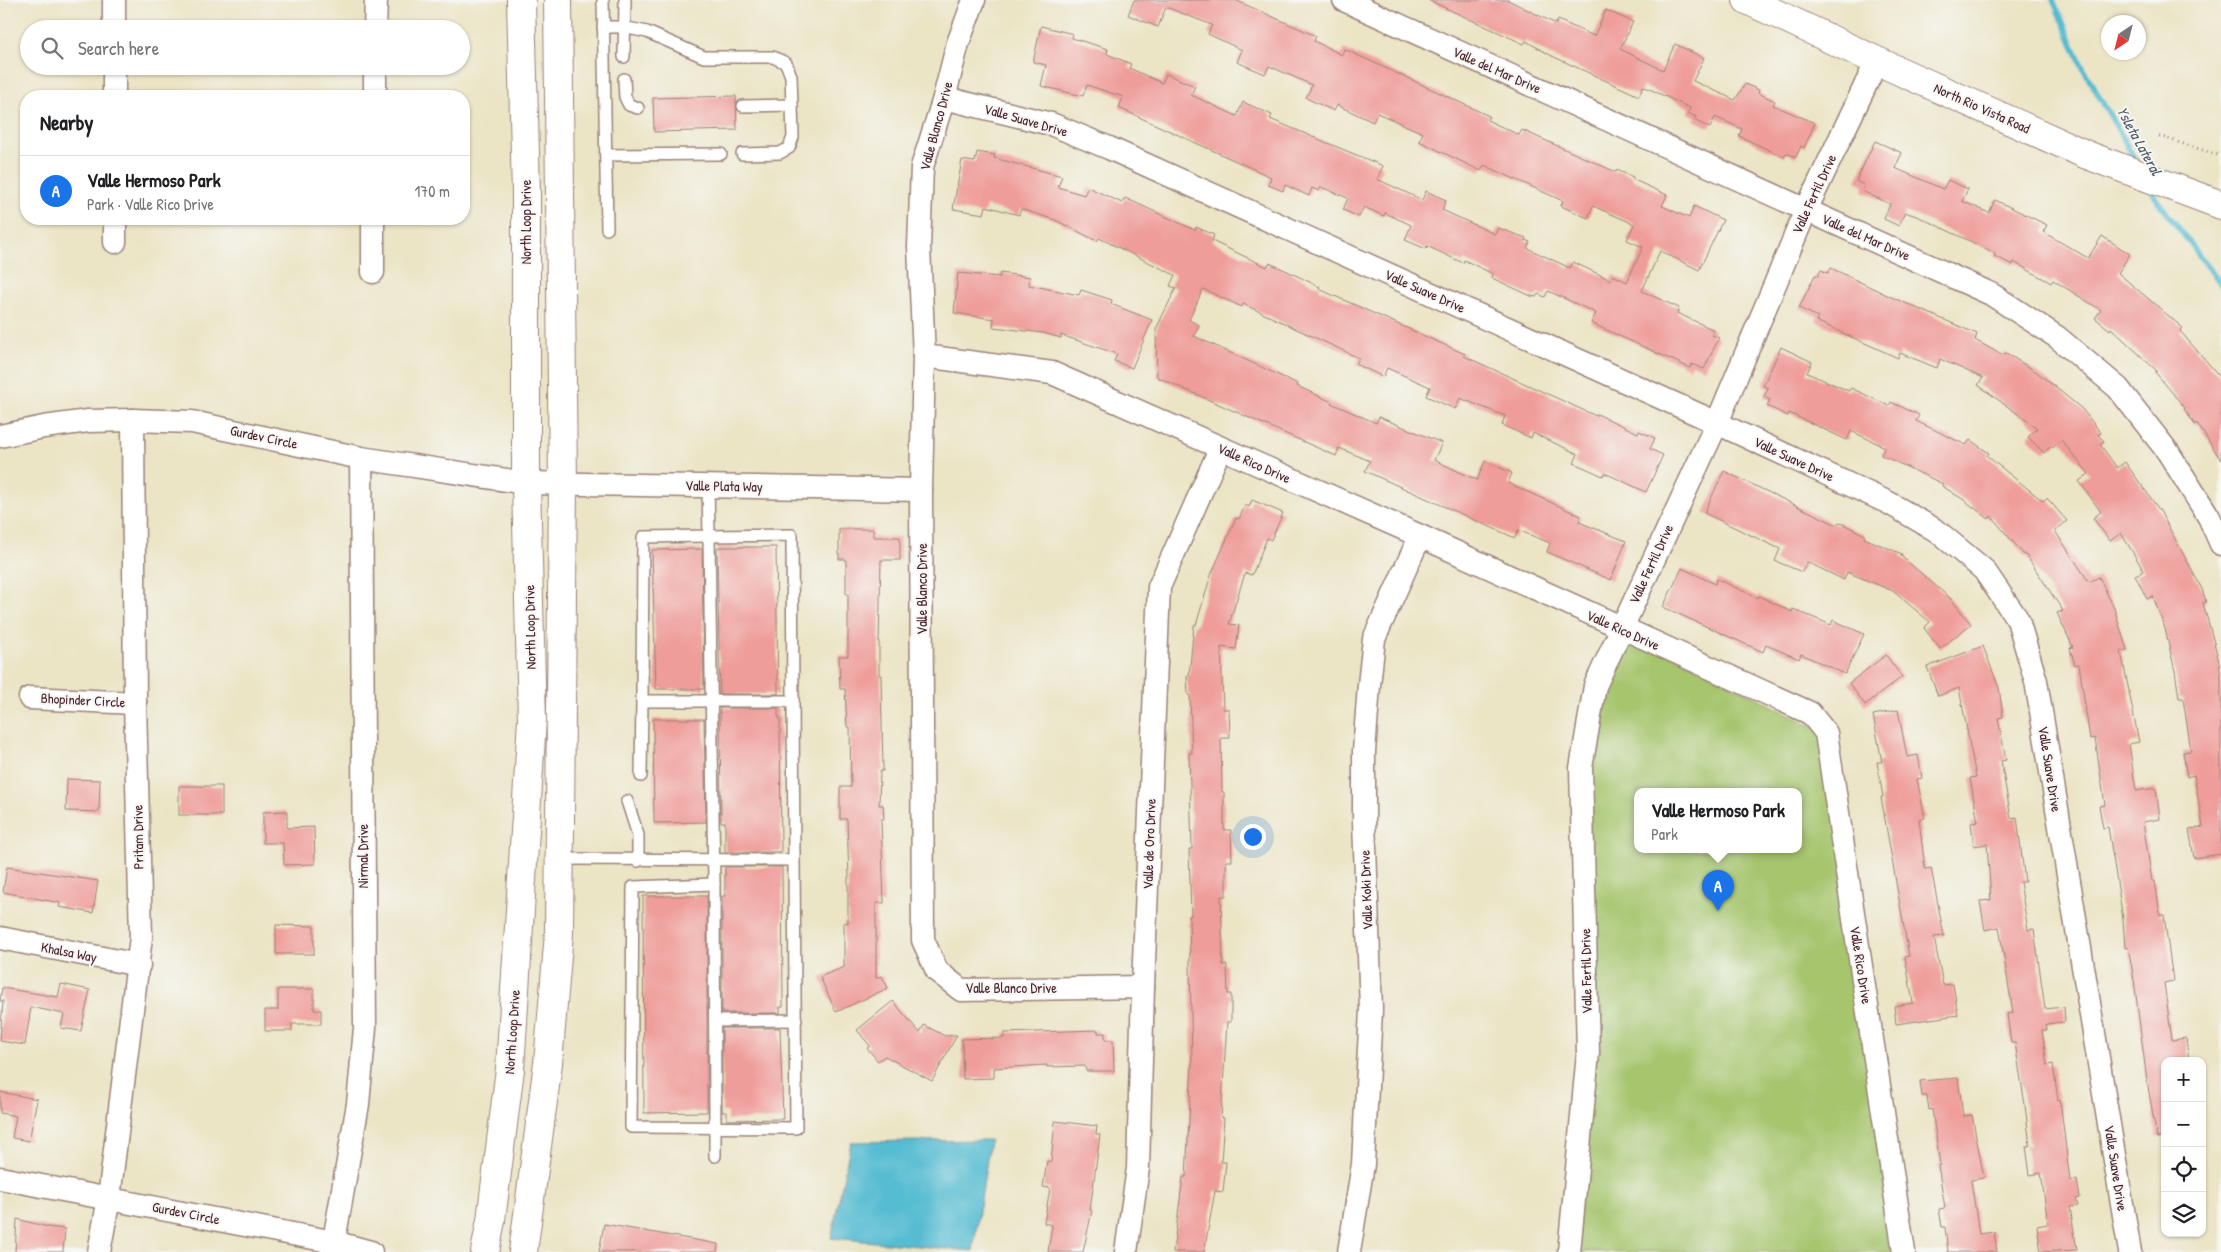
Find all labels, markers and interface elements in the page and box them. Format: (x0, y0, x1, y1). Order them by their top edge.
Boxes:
north arrow (2101, 15, 2146, 60)
search box (20, 20, 470, 75)
icon: search (38, 34, 66, 62)
text: Search here (78, 35, 159, 61)
street label: Valle del Mar Drive (1450, 42, 1545, 98)
street label: North Rio Vista Road (1931, 78, 2034, 138)
street label: Valle Blanco Drive (915, 79, 957, 173)
street label: Valle Suave Drive (982, 98, 1071, 141)
water label: Ysleta Lateral (2112, 103, 2167, 180)
text: Nearby (40, 108, 93, 137)
street label: Valle Fertil Drive (1787, 151, 1840, 237)
text: Valle Hermoso Park (87, 167, 221, 193)
street label: North Loop Drive (516, 179, 536, 264)
text: A (52, 180, 60, 202)
text: 170 m (415, 180, 450, 202)
text: Park · Valle Rico Drive (87, 193, 214, 215)
street label: Valle del Mar Drive (1819, 209, 1914, 265)
street label: Valle Suave Drive (1382, 264, 1469, 317)
street label: Gurdev Circle (229, 420, 300, 453)
street label: Valle Suave Drive (1751, 432, 1838, 486)
street label: Valle Rico Drive (1215, 438, 1294, 487)
street label: Valle Plata Way (685, 475, 763, 497)
street label: Valle Fertil Drive (1624, 521, 1677, 607)
street label: Valle Blanco Drive (912, 543, 931, 635)
street label: North Loop Drive (519, 584, 541, 669)
street label: Valle Rico Drive (1584, 605, 1663, 654)
street label: Bhopinder Circle (40, 688, 126, 712)
street label: Valle Suave Drive (2034, 725, 2067, 814)
popup (1634, 788, 1802, 853)
text: Valle Hermoso Park (1651, 797, 1785, 823)
street label: Valle de Oro Drive (1137, 798, 1160, 890)
street label: Pritam Drive (127, 804, 148, 869)
street label: Nirmal Drive (353, 823, 372, 888)
text: Park (1651, 823, 1678, 845)
your location (1240, 824, 1266, 850)
street label: Valle Koki Drive (1355, 849, 1376, 930)
pin: A (1702, 870, 1734, 911)
street label: Valle Rico Drive (1846, 925, 1877, 1006)
street label: Valle Fertil Drive (1575, 928, 1596, 1014)
street label: Khalsa Way (39, 937, 99, 967)
street label: Valle Blanco Drive (965, 978, 1057, 997)
street label: North Loop Drive (499, 989, 525, 1075)
map controls (2161, 1057, 2206, 1237)
button: + (2161, 1057, 2206, 1102)
button: − (2161, 1102, 2206, 1147)
street label: Valle Suave Drive (2100, 1124, 2133, 1213)
button: locate (2161, 1147, 2206, 1192)
button: layers (2161, 1192, 2206, 1237)
street label: Gurdev Circle (151, 1197, 222, 1228)

